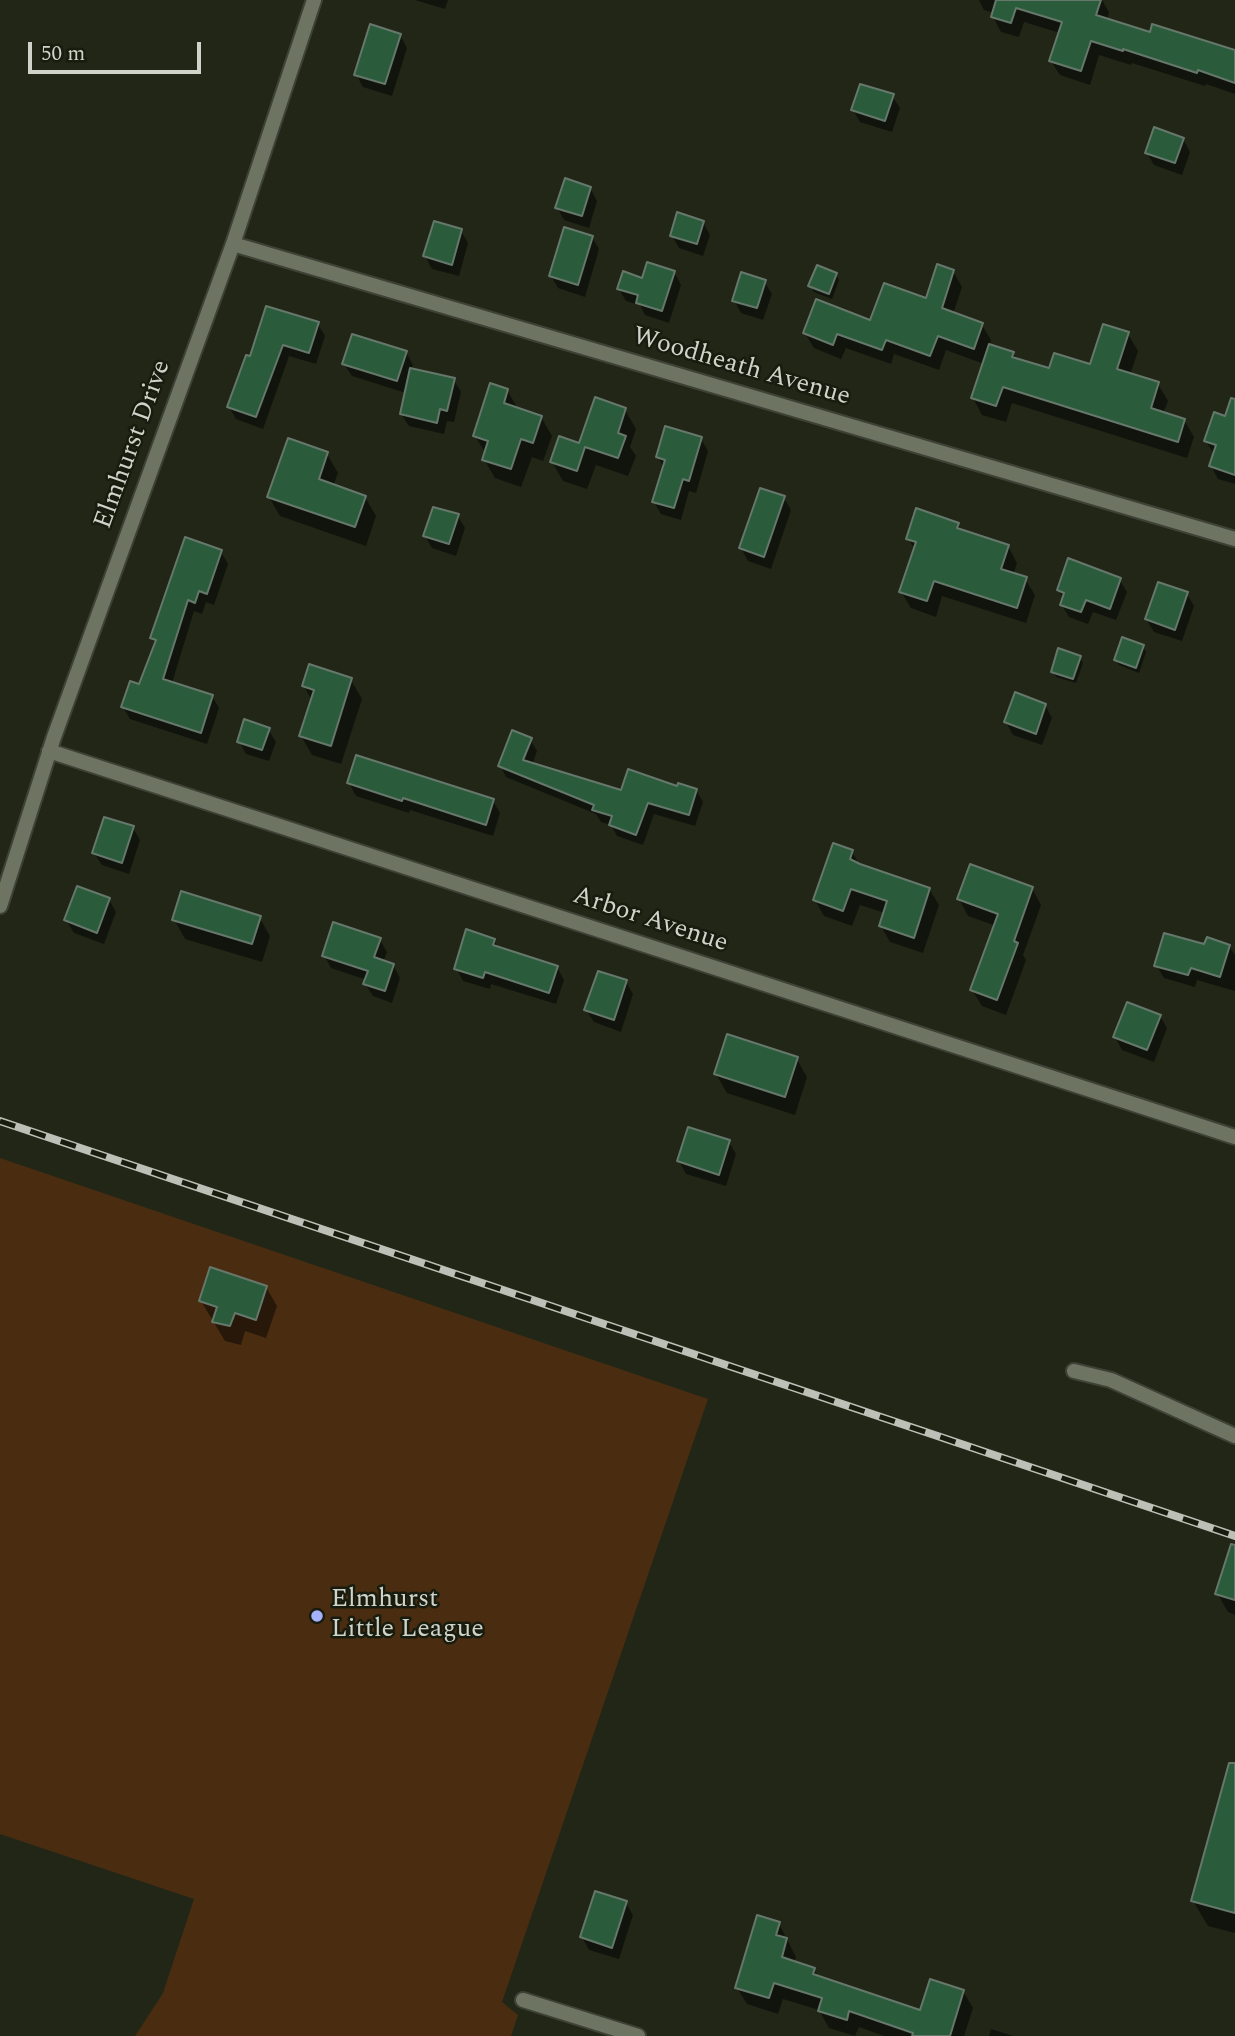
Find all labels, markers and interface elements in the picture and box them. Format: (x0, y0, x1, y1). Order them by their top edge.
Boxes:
scale bar (32, 28, 205, 72)
text: 50 m (41, 38, 85, 70)
street label: Woodheath Avenue (629, 322, 853, 414)
street label: Elmhurst Drive (89, 356, 179, 534)
street label: Arbor Avenue (569, 881, 731, 961)
place label: Elmhurst Little League (331, 1585, 484, 1646)
marker: Elmhurst Little League (309, 1608, 325, 1624)

